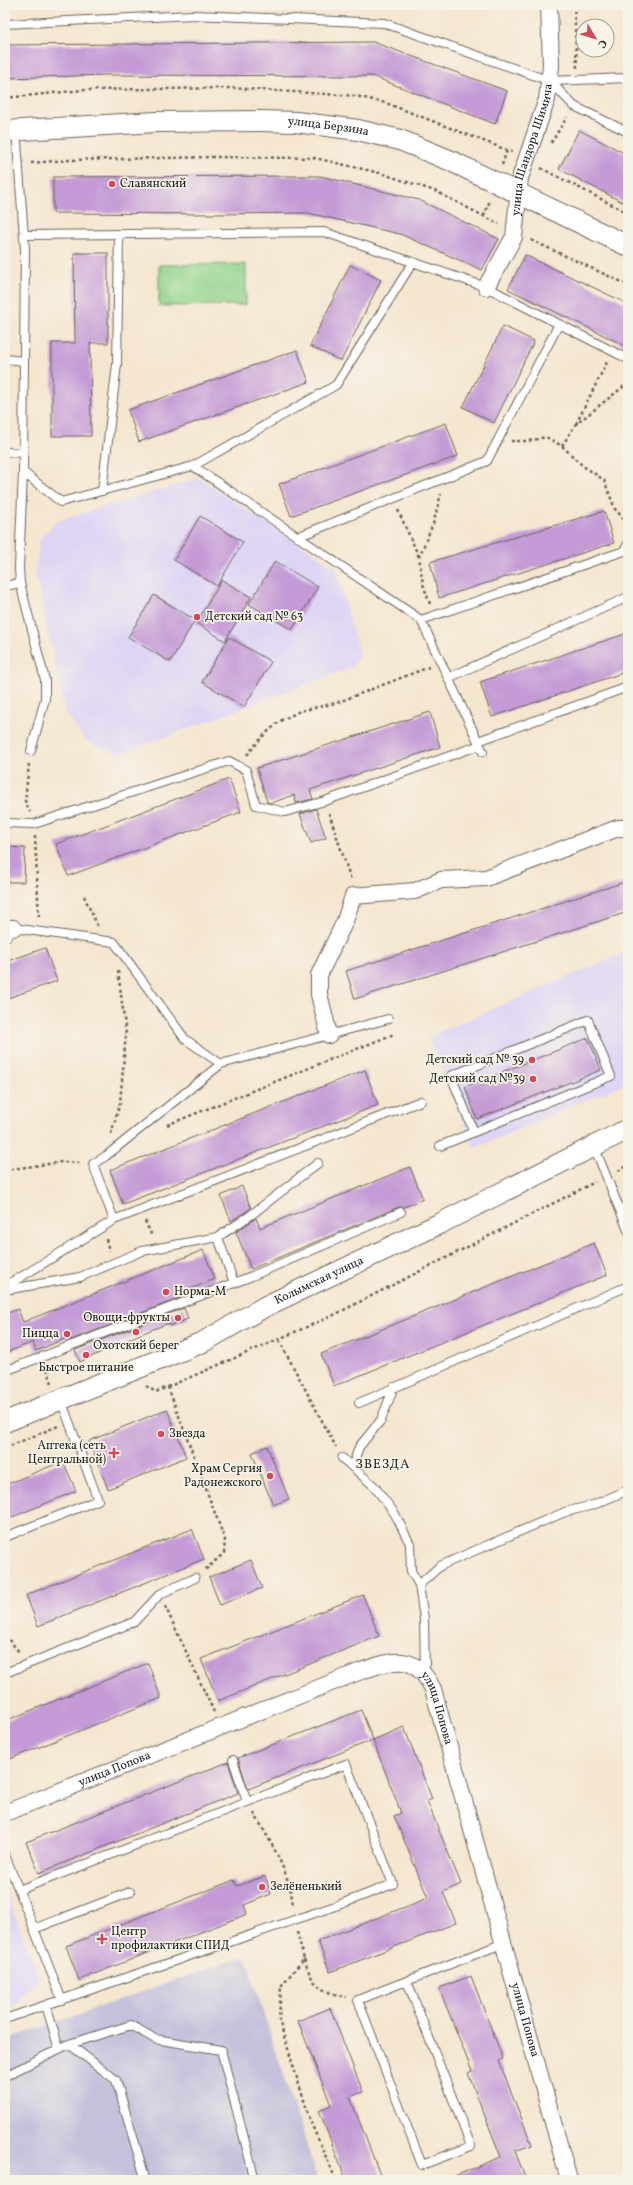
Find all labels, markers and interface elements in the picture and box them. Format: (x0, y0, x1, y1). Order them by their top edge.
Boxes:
north arrow (575, 18, 615, 58)
text: С (594, 36, 610, 51)
street label: улица Шандора Шимича (508, 83, 557, 217)
street label: улица Берзина (288, 114, 371, 140)
place label: Славянский (120, 176, 186, 192)
marker: Славянский (107, 179, 117, 189)
place label: Детский сад № 63 (205, 609, 303, 625)
marker: Детский сад № 63 (192, 612, 202, 622)
place label: Детский сад № 39 (426, 1052, 524, 1068)
marker: Детский сад № 39 (527, 1055, 537, 1065)
place label: Детский сад №39 (429, 1071, 525, 1087)
marker: Детский сад №39 (528, 1074, 538, 1084)
street label: Колымская улица (272, 1253, 366, 1309)
place label: Норма-М (174, 1284, 226, 1300)
marker: Норма-М (161, 1287, 171, 1297)
place label: Овощи-фрукты (83, 1310, 171, 1326)
marker: Овощи-фрукты (173, 1313, 183, 1323)
place label: Пицца (22, 1326, 59, 1342)
marker: Охотский берег (131, 1327, 141, 1337)
marker: Пицца (62, 1329, 72, 1339)
place label: Охотский берег (93, 1338, 180, 1354)
marker: Быстрое питание (81, 1350, 91, 1360)
place label: Быстрое питание (38, 1360, 134, 1376)
place label: Звезда (169, 1426, 206, 1442)
marker: Звезда (156, 1429, 166, 1439)
place label: Аптека (сеть Центральной) (28, 1438, 106, 1468)
marker: Аптека (сеть Центральной) (109, 1448, 119, 1458)
district label: ЗВЕЗДА (356, 1456, 410, 1474)
place label: Храм Сергия Радонежского (184, 1461, 262, 1491)
marker: Храм Сергия Радонежского (265, 1471, 275, 1481)
street label: улица Попова (417, 1668, 456, 1747)
street label: улица Попова (76, 1748, 153, 1791)
place label: Зелёненький (270, 1879, 342, 1895)
marker: Зелёненький (257, 1882, 267, 1892)
place label: Центр профилактики СПИД (111, 1924, 230, 1954)
marker: Центр профилактики СПИД (96, 1933, 108, 1945)
street label: улица Попова (507, 1981, 543, 2059)

